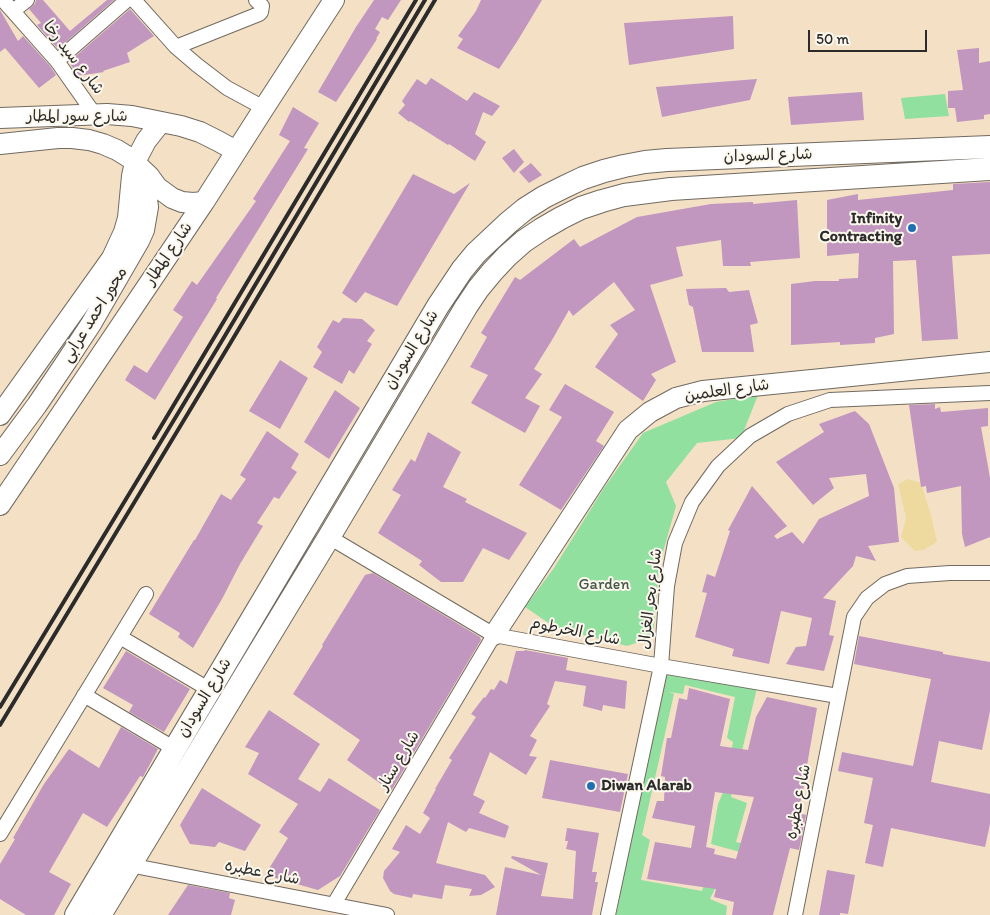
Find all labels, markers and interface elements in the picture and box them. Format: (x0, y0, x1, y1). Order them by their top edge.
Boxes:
street label: شارع سيد رخا (38, 17, 108, 99)
scale bar (810, 20, 929, 52)
text: 50 m (816, 30, 849, 48)
street label: شارع سور المطار (26, 107, 128, 127)
street label: شارع السودان (723, 145, 813, 167)
place label: Infinity Contracting (819, 209, 902, 247)
street label: شارع المطار (141, 219, 197, 289)
marker: Infinity Contracting (906, 222, 918, 234)
street label: محور احمد عرابى (58, 264, 132, 366)
street label: شارع السودان (381, 307, 443, 393)
street label: شارع العلمين (683, 376, 771, 406)
street label: شارع بحر الغزال (635, 547, 667, 651)
park label: Garden (579, 575, 629, 595)
street label: شارع الخرطوم (528, 614, 622, 650)
street label: شارع السودان (174, 655, 236, 741)
street label: شارع سنار (374, 728, 424, 794)
street label: شارع عطبره (782, 763, 816, 841)
place label: Diwan Alarab (601, 776, 692, 796)
marker: Diwan Alarab (585, 780, 597, 792)
street label: شارع عطبره (223, 856, 301, 890)

